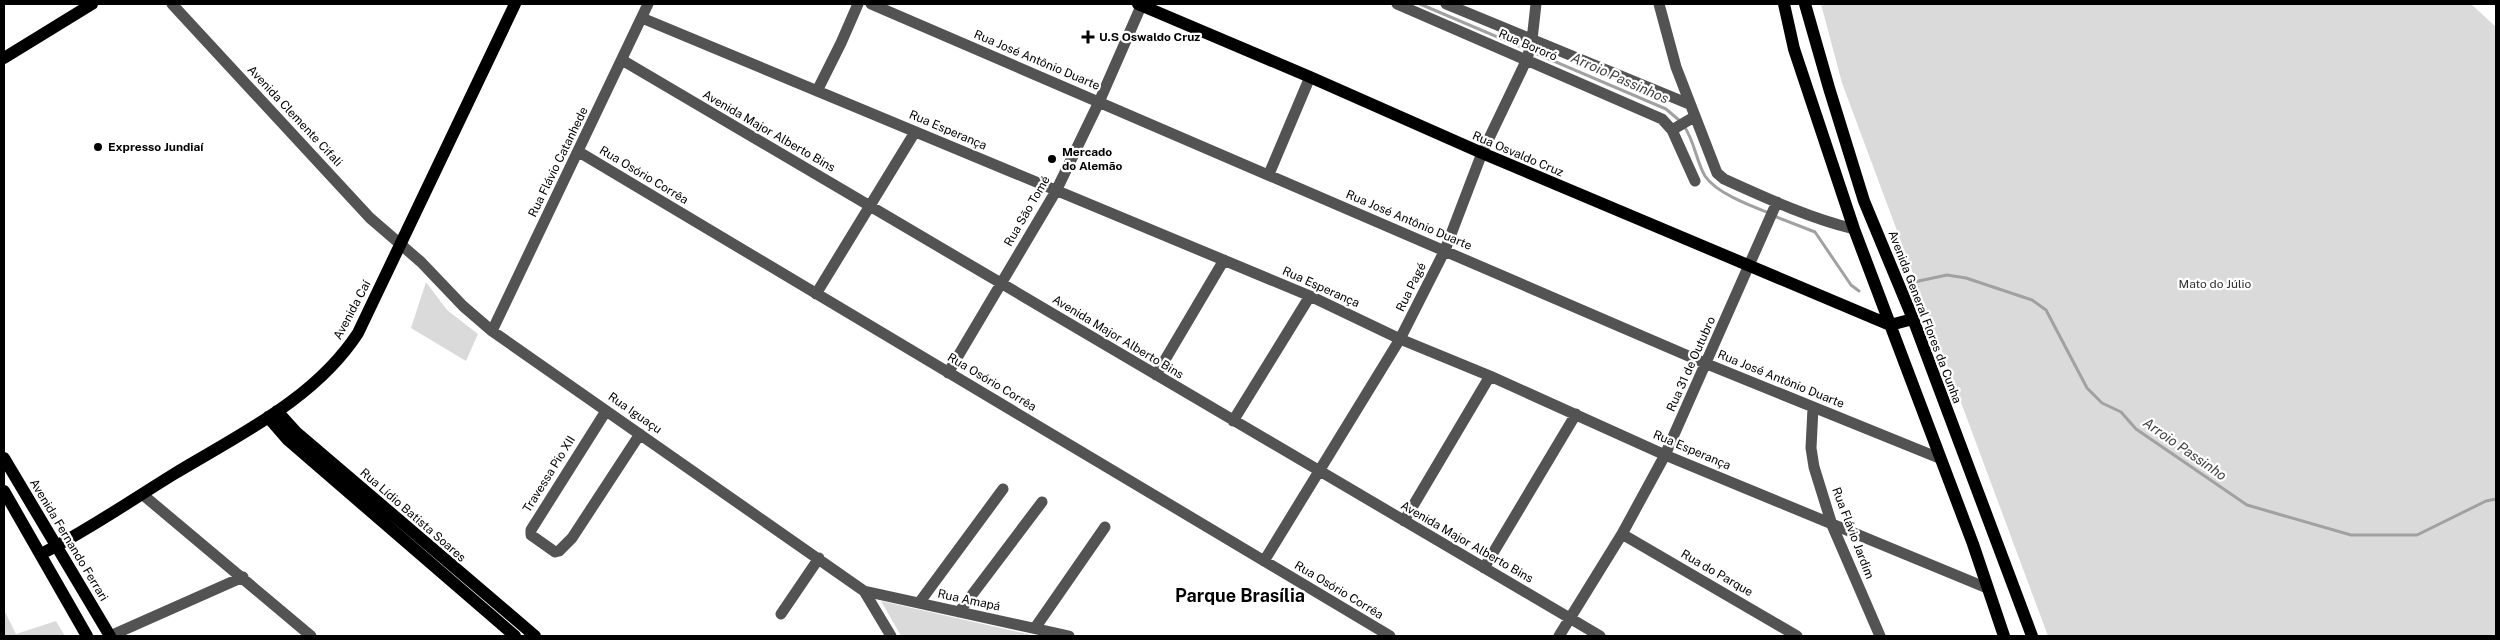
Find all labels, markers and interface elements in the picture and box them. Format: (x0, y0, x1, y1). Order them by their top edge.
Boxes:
street label: Rua Bororó (1497, 26, 1560, 64)
street label: Rua José Antônio Duarte (972, 27, 1102, 93)
marker: U.S Oswaldo Cruz (1081, 30, 1095, 44)
place label: U.S Oswaldo Cruz (1099, 30, 1200, 44)
water label: Arroio Passinhos (1569, 49, 1671, 107)
street label: Avenida Clemente Cifali (245, 63, 345, 169)
street label: Avenida Major Alberto Bins (700, 87, 838, 175)
street label: Rua Flávio Catanhede (525, 104, 591, 219)
street label: Rua Esperança (907, 107, 989, 153)
street label: Rua Osvaldo Cruz (1470, 128, 1566, 180)
place label: Expresso Jundiaí (108, 140, 204, 154)
marker: Expresso Jundiaí (92, 141, 104, 153)
street label: Rua Osório Corrêa (597, 143, 691, 207)
place label: Mercado do Alemão (1062, 145, 1123, 173)
marker: Mercado do Alemão (1046, 153, 1058, 165)
street label: Rua São Tomé (1001, 173, 1053, 249)
street label: Rua José Antônio Duarte (1344, 187, 1474, 253)
street label: Avenida General Flores da Cunha (1885, 229, 1965, 405)
street label: Rua Pagé (1393, 260, 1429, 314)
street label: Rua Esperança (1280, 264, 1362, 310)
street label: Avenida Caí (331, 277, 374, 342)
park label: Mato do Júlio (2179, 277, 2252, 291)
street label: Avenida Major Alberto Bins (1050, 292, 1186, 382)
street label: Rua 31 de Outubro (1664, 314, 1718, 414)
street label: Rua José Antônio Duarte (1716, 347, 1847, 411)
street label: Rua Osório Corrêa (945, 350, 1039, 414)
street label: Rua Iguaçu (606, 389, 665, 437)
water label: Arroio Passinho (2140, 414, 2230, 484)
street label: Rua Esperança (1651, 427, 1733, 473)
street label: Travessa Pio XII (520, 433, 578, 515)
street label: Rua Lídio Batista Soares (357, 465, 469, 565)
street label: Avenida Fernando Ferrari (27, 476, 111, 604)
street label: Rua Flávio Jardim (1829, 485, 1877, 581)
street label: Avenida Major Alberto Bins (1398, 498, 1536, 586)
street label: Rua do Parque (1679, 547, 1756, 599)
street label: Rua Osório Corrêa (1292, 558, 1386, 622)
district label: Parque Brasília (1175, 585, 1305, 606)
street label: Rua Amapá (936, 587, 1002, 613)

